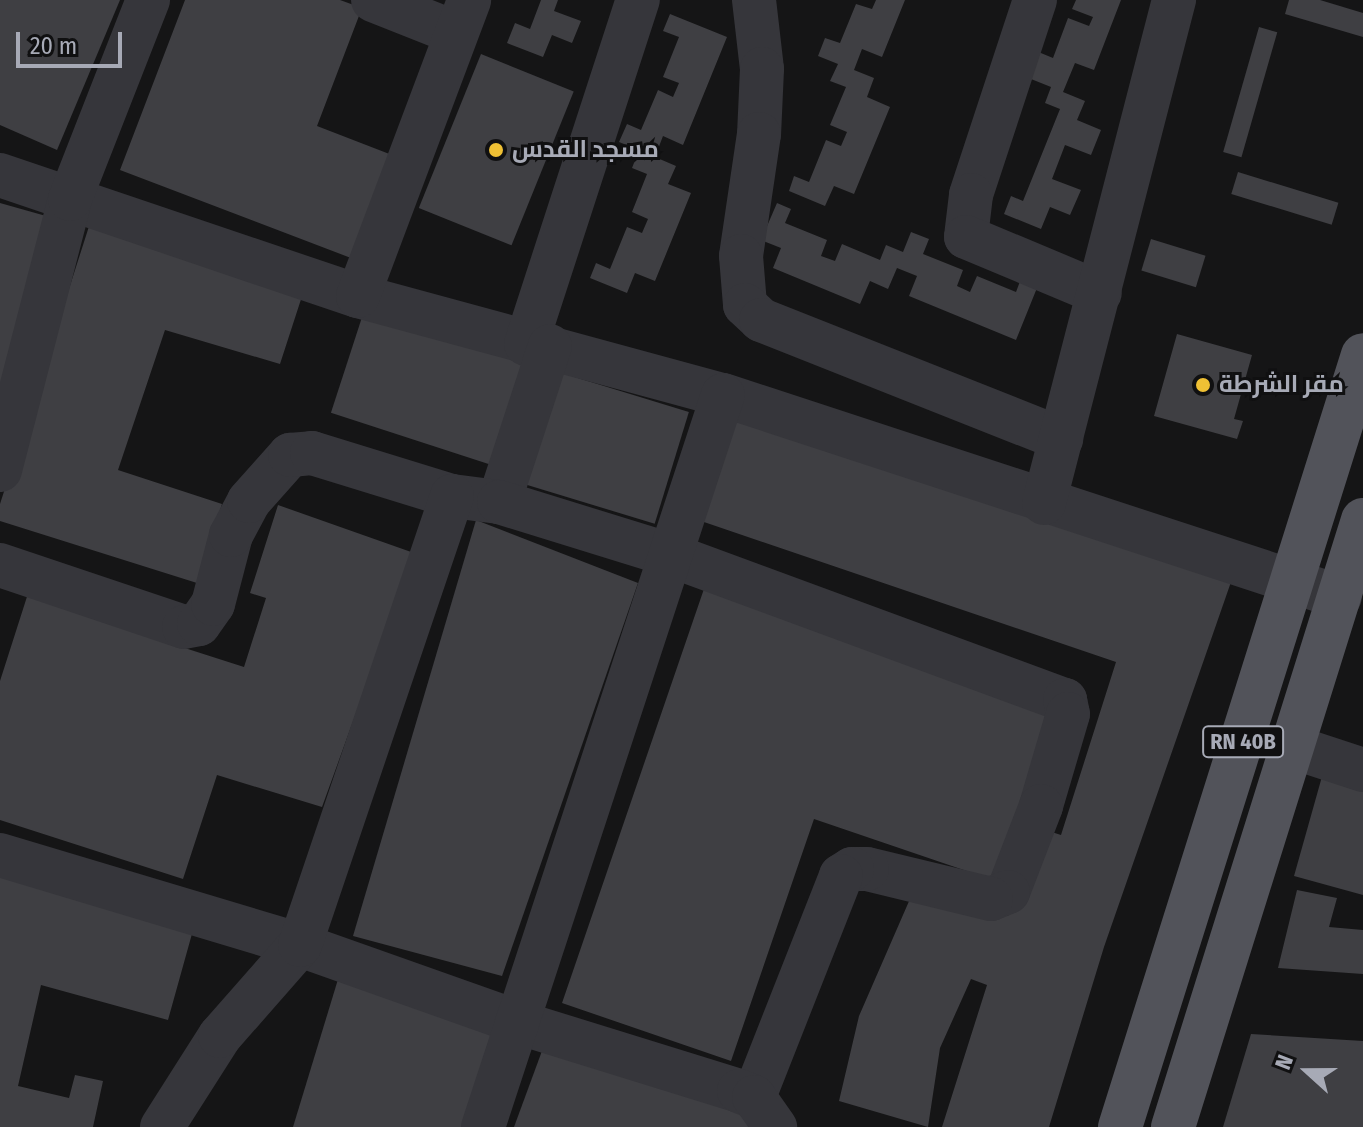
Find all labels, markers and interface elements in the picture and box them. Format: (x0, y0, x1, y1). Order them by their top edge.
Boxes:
scale bar (20, 16, 126, 66)
text: 20 m (30, 32, 77, 60)
place label: مسجد القدس (512, 136, 659, 164)
marker: مسجد القدس (487, 141, 505, 159)
place label: مقر الشرطة (1219, 371, 1344, 399)
marker: مقر الشرطة (1194, 376, 1212, 394)
road number: RN 40B (1201, 724, 1285, 760)
north arrow (1267, 1031, 1347, 1111)
text: N (1269, 1051, 1299, 1073)

